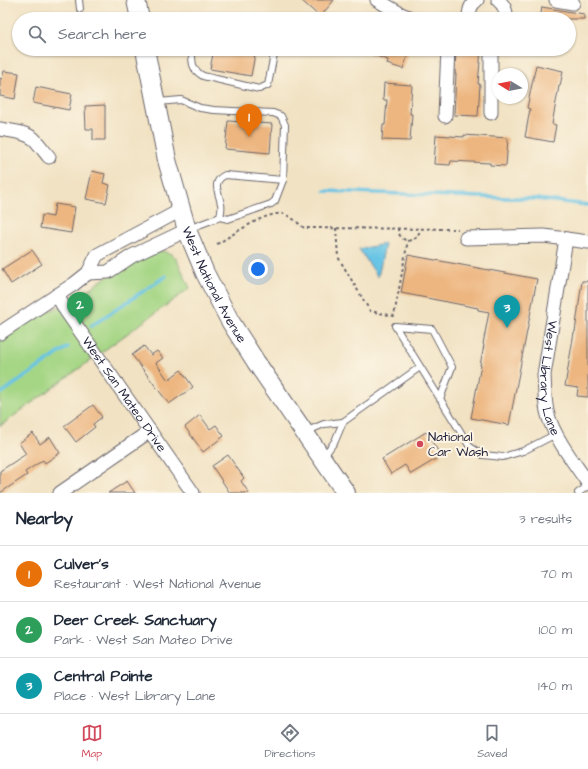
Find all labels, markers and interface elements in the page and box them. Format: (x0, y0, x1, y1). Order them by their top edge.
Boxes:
search box (12, 12, 576, 56)
icon: search (26, 23, 48, 45)
text: Search here (58, 24, 147, 45)
north arrow (492, 68, 528, 104)
pin: 1 (236, 104, 262, 137)
street label: West National Avenue (177, 224, 251, 346)
your location (248, 259, 268, 279)
pin: 2 (67, 292, 93, 325)
pin: 3 (494, 295, 520, 328)
street label: West Library Lane (535, 319, 564, 439)
street label: West San Mateo Drive (78, 333, 171, 456)
place label: National Car Wash (428, 428, 489, 461)
marker: National Car Wash (415, 439, 425, 449)
text: Nearby (16, 507, 73, 531)
text: 3 results (519, 510, 572, 528)
text: Culver's (54, 554, 109, 575)
text: 1 (28, 565, 30, 583)
text: 70 m (540, 565, 572, 583)
text: Restaurant · West National Avenue (54, 575, 261, 593)
text: Deer Creek Sanctuary (54, 610, 217, 631)
text: 2 (25, 621, 33, 639)
text: 100 m (539, 621, 572, 639)
text: Park · West San Mateo Drive (54, 631, 233, 649)
text: Central Pointe (54, 666, 153, 687)
text: 3 (26, 677, 32, 695)
text: 140 m (538, 677, 572, 695)
text: Place · West Library Lane (54, 687, 215, 705)
tab: Map (81, 722, 103, 761)
tab: Directions (264, 722, 316, 761)
tab: Saved (477, 722, 507, 761)

